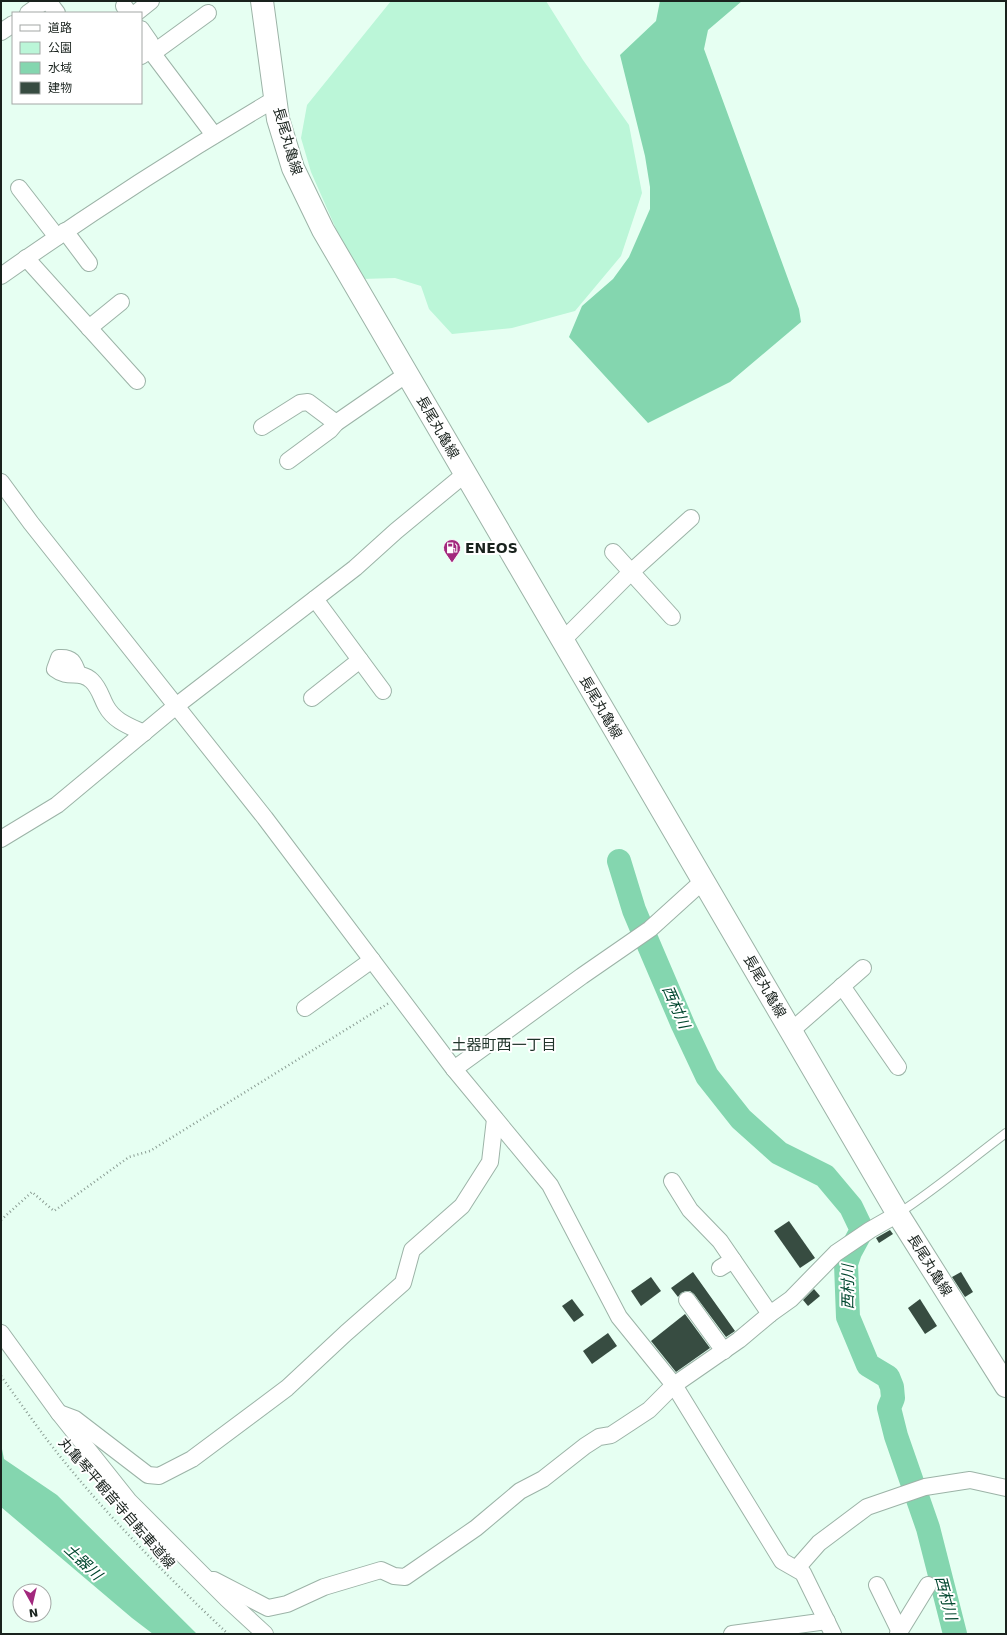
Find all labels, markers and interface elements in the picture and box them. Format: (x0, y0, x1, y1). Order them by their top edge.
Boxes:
legend (12, 12, 142, 104)
text: 道路 (48, 21, 72, 35)
text: 公園 (48, 41, 72, 55)
text: 水域 (48, 61, 72, 75)
text: 建物 (48, 81, 72, 95)
street label: 長尾丸亀線 (271, 105, 305, 177)
street label: 長尾丸亀線 (414, 393, 462, 461)
fuel station icon: ENEOS (442, 538, 462, 563)
place label: ENEOS (465, 540, 518, 556)
street label: 長尾丸亀線 (577, 673, 625, 741)
street label: 長尾丸亀線 (741, 952, 789, 1020)
water label: 西村川 (659, 983, 694, 1033)
district label: 土器町西一丁目 (451, 1036, 557, 1054)
street label: 長尾丸亀線 (905, 1231, 955, 1299)
water label: 西村川 (839, 1263, 857, 1310)
street label: 丸亀琴平観音寺自転車道線 (56, 1434, 178, 1572)
water label: 土器川 (60, 1540, 107, 1585)
water label: 西村川 (931, 1574, 961, 1624)
north arrow (12, 1583, 52, 1623)
text: N (28, 1605, 39, 1619)

